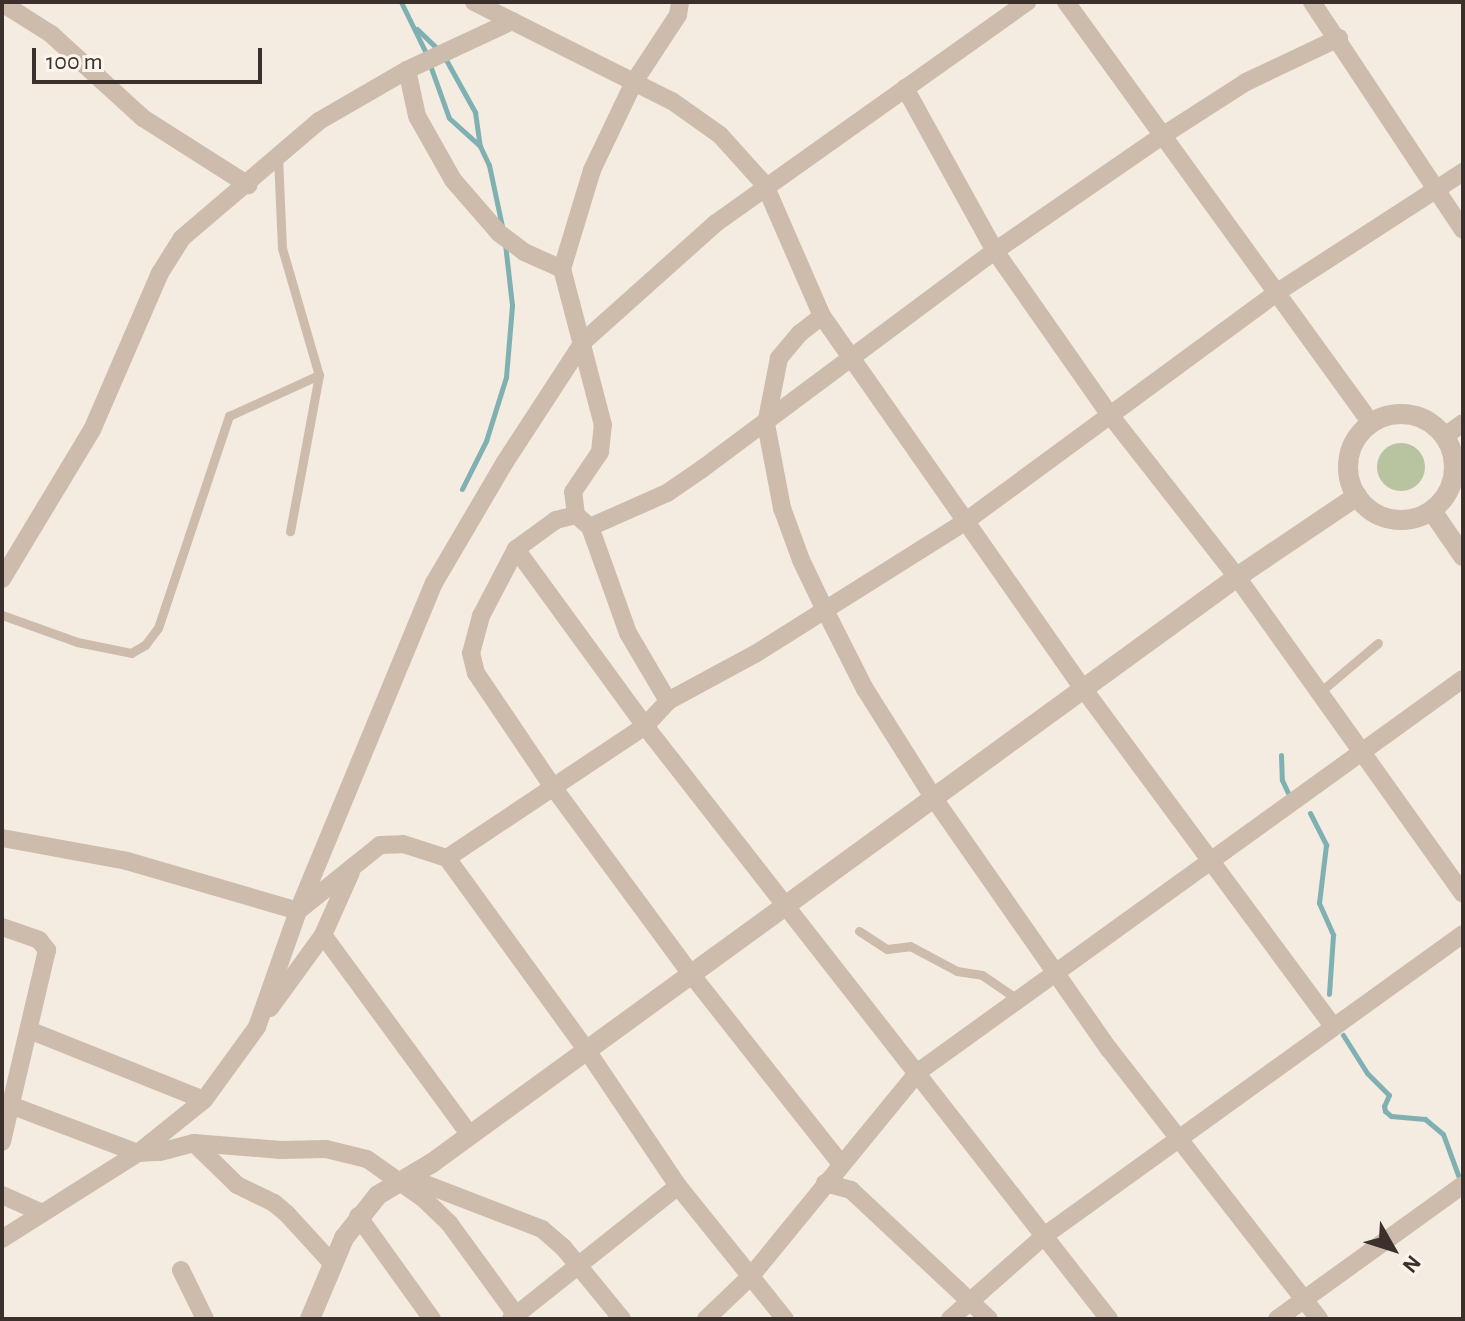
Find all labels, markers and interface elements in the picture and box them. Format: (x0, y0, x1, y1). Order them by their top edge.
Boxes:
scale bar (36, 32, 266, 82)
text: 100 m (46, 50, 103, 74)
north arrow (1353, 1209, 1433, 1289)
text: N (1398, 1251, 1425, 1277)

